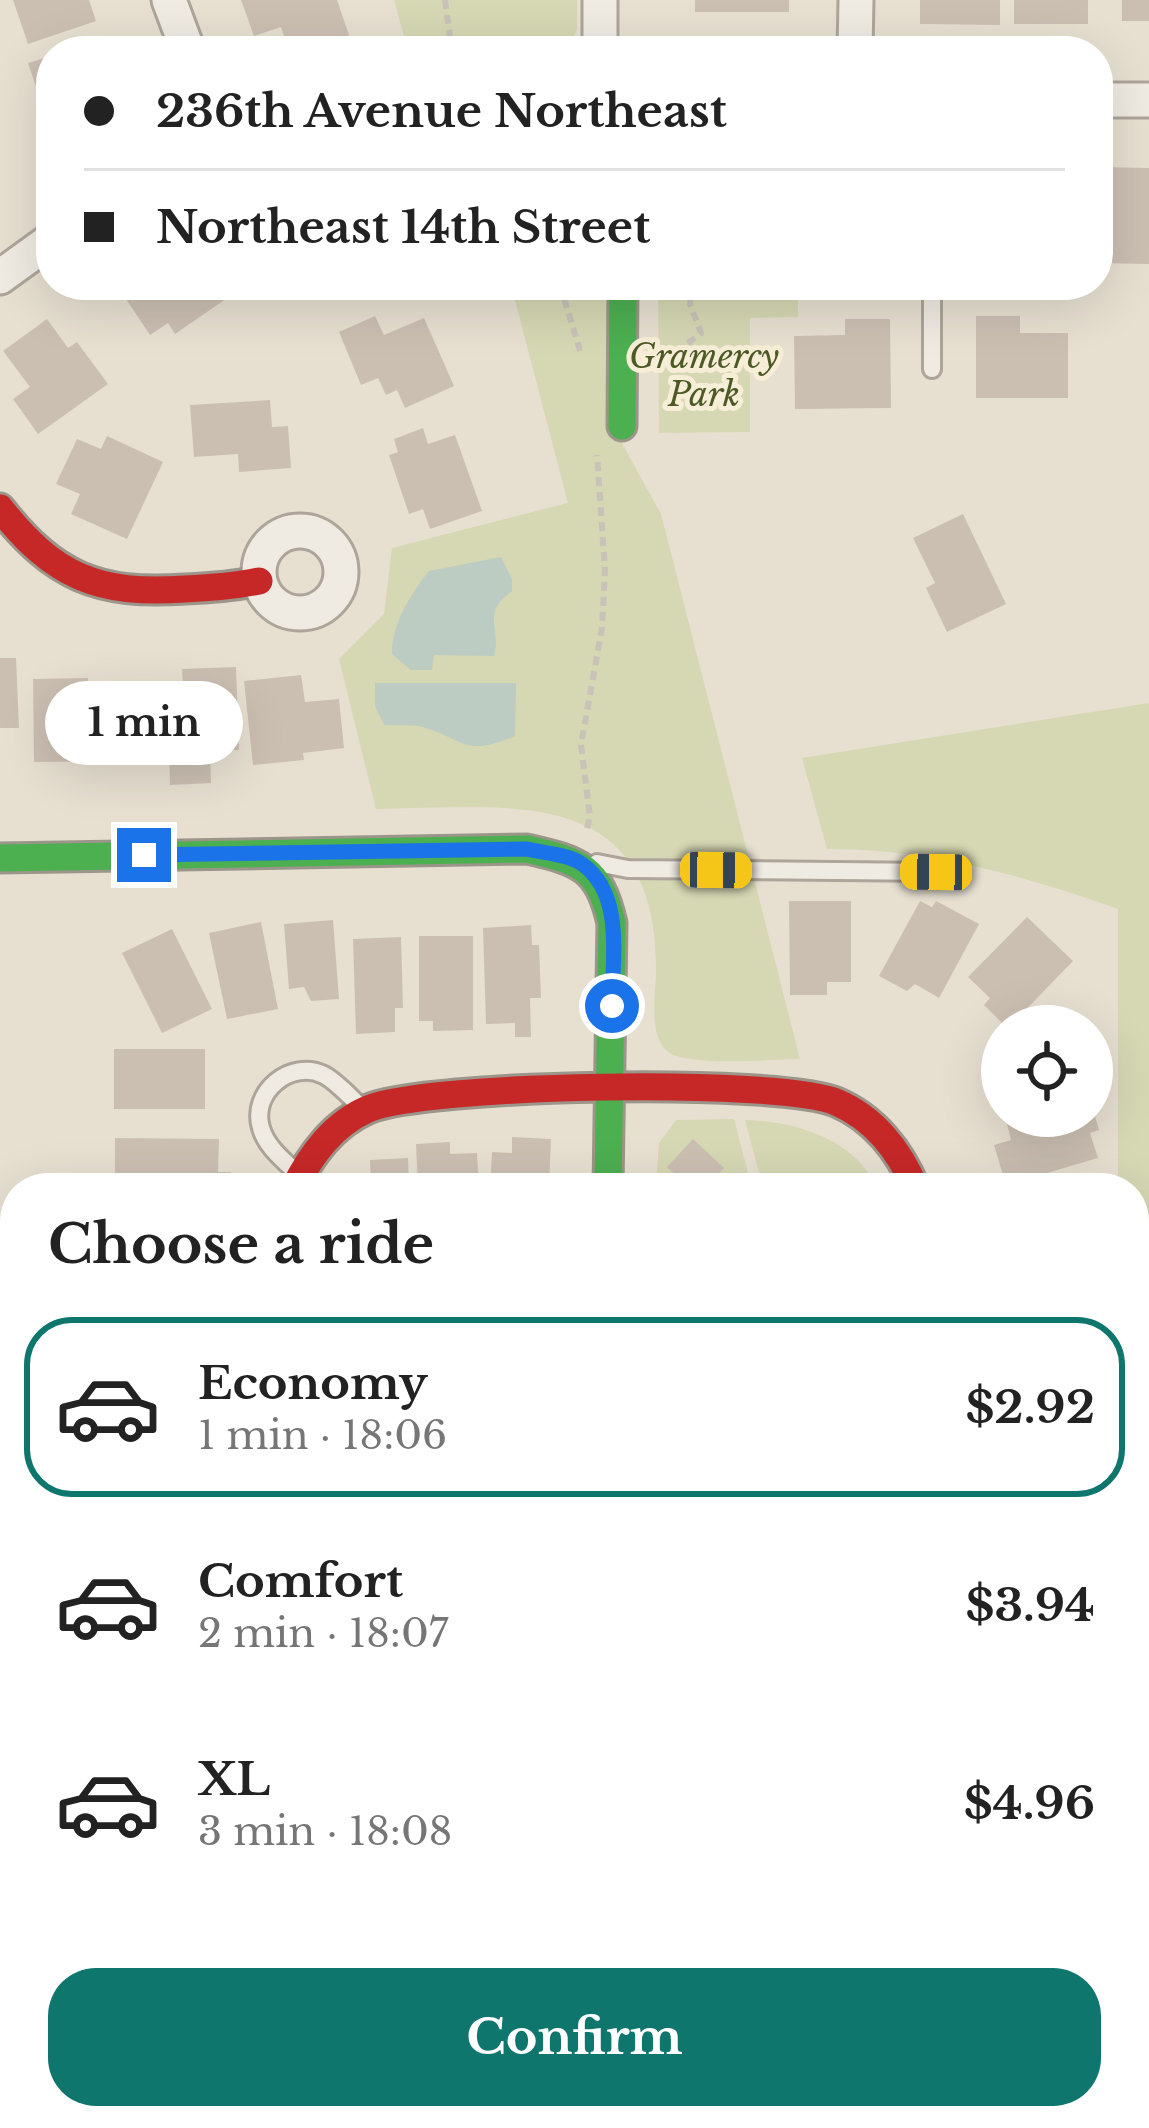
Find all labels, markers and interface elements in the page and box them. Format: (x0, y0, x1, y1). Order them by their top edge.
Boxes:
text: 236th Avenue Northeast (156, 83, 727, 139)
text: Northeast 14th Street (156, 199, 650, 255)
park label: Gramercy Park (629, 336, 779, 415)
callout: 1 min (45, 681, 243, 765)
text: 1 min (88, 698, 200, 747)
route end (117, 828, 171, 882)
car (680, 851, 752, 889)
car (900, 853, 972, 891)
route start (585, 979, 639, 1033)
map controls (981, 1005, 1113, 1137)
button: locate (981, 1005, 1113, 1137)
text: Choose a ride (48, 1211, 434, 1278)
icon: car (54, 1353, 162, 1461)
text: Economy (198, 1355, 428, 1411)
text: $2.92 (965, 1379, 1095, 1435)
text: 1 min · 18:06 (198, 1411, 447, 1460)
icon: car (54, 1551, 162, 1659)
text: Comfort (198, 1553, 403, 1609)
text: $3.94 (965, 1577, 1095, 1633)
text: 2 min · 18:07 (198, 1609, 448, 1658)
icon: car (54, 1749, 162, 1857)
text: XL (198, 1751, 270, 1807)
text: $4.96 (964, 1775, 1095, 1831)
text: 3 min · 18:08 (198, 1807, 452, 1856)
button: Confirm (48, 1968, 1101, 2106)

